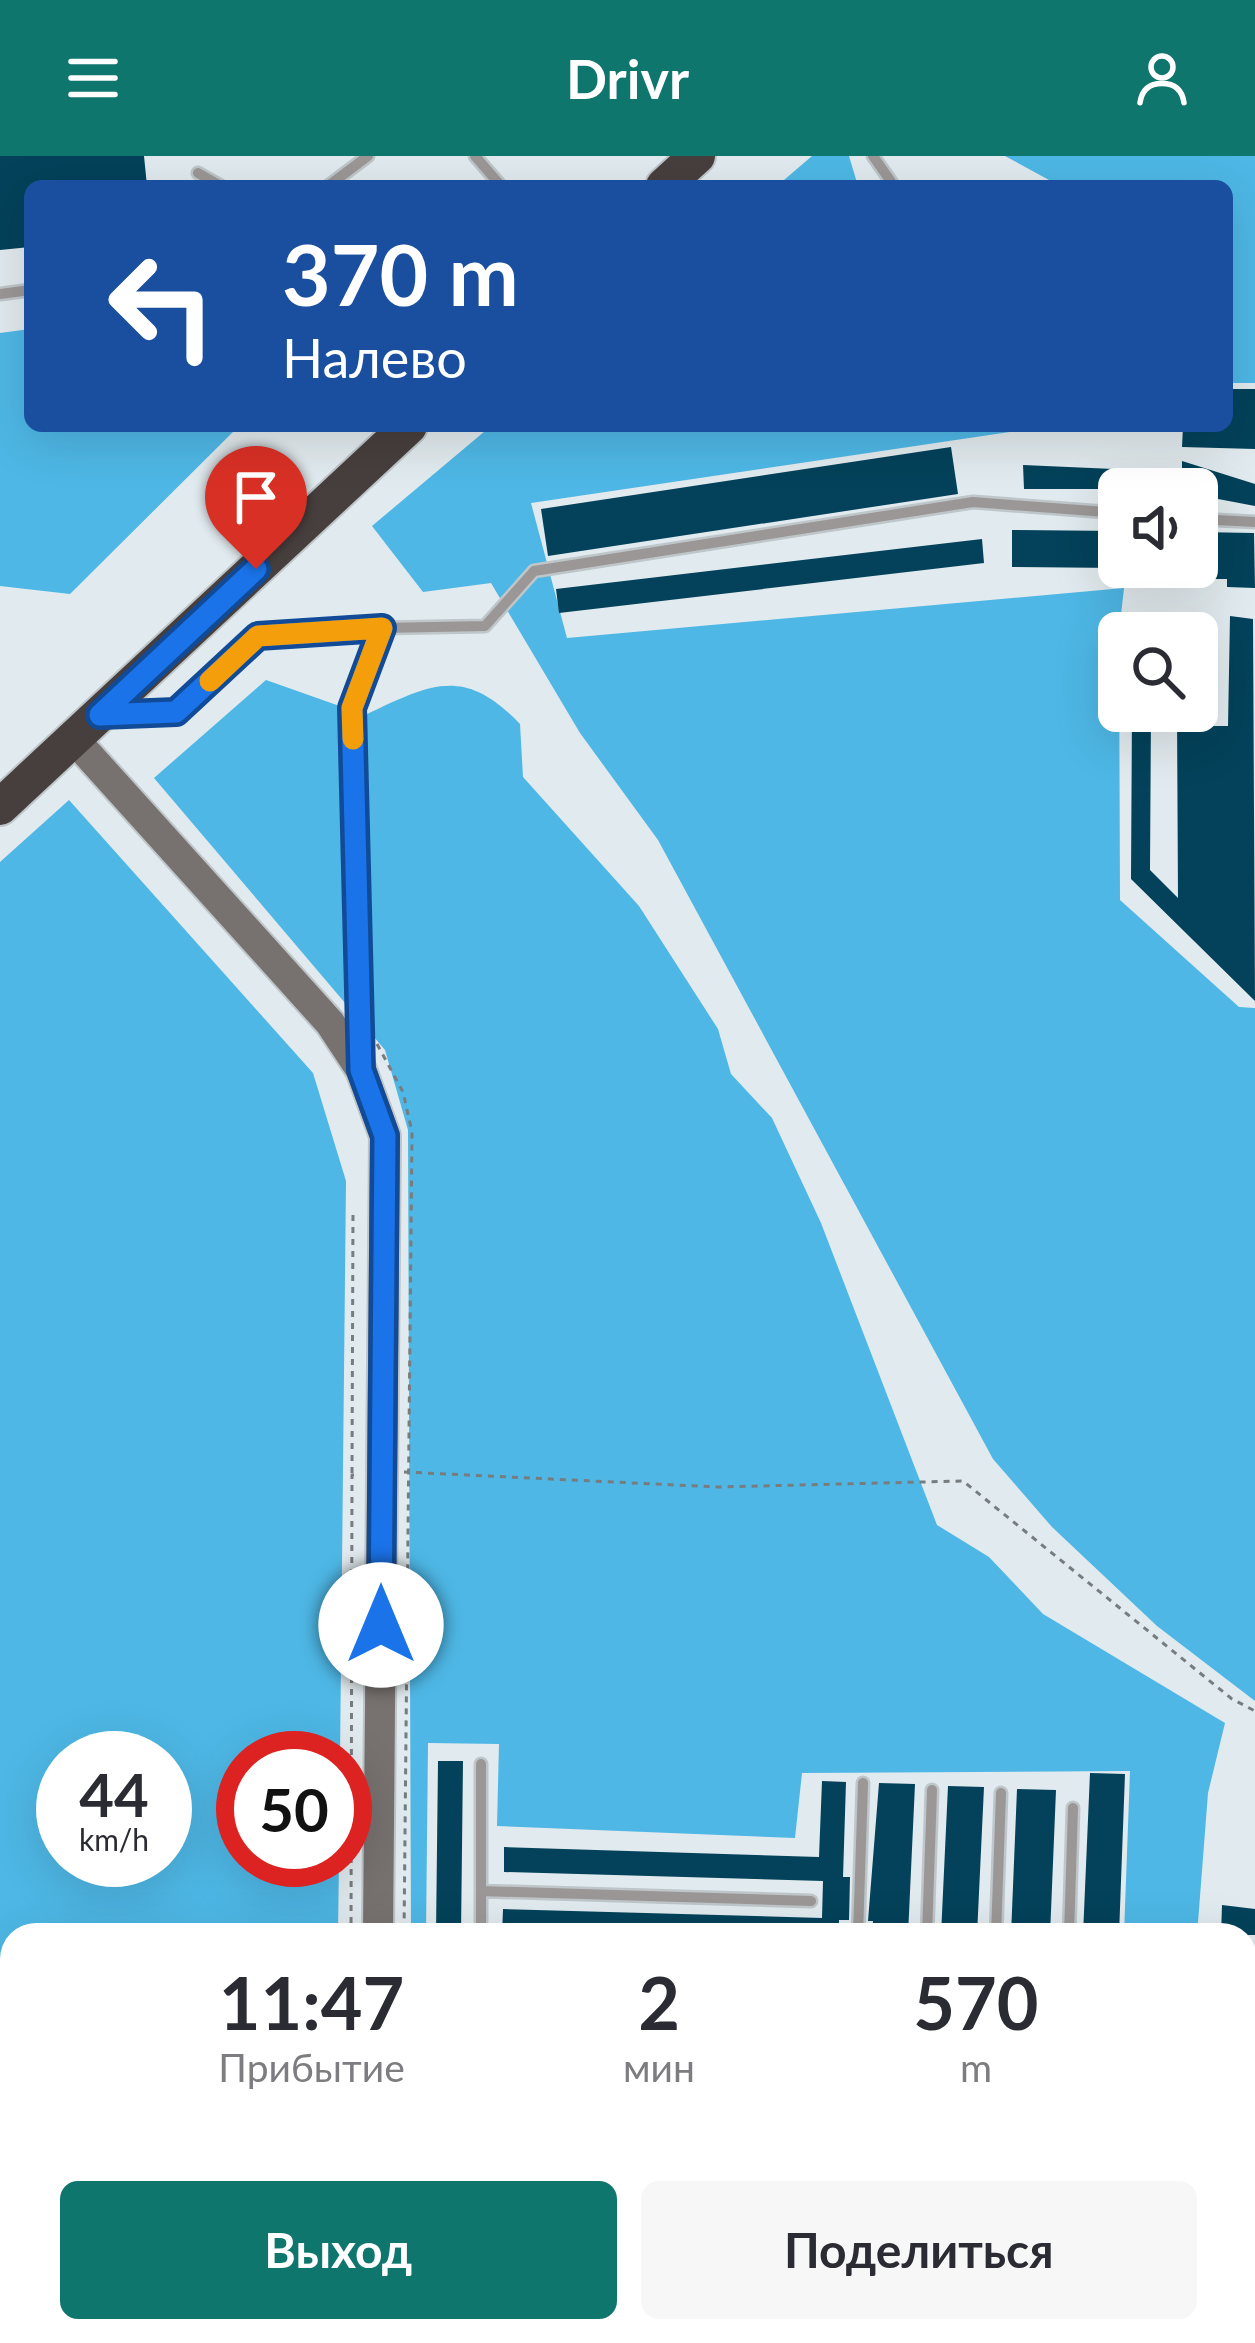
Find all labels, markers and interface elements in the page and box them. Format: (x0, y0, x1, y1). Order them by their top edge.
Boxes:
icon: menu (60, 45, 126, 111)
icon: person (1129, 45, 1195, 111)
text: Drivr (566, 46, 689, 111)
text: 370 m (282, 223, 519, 324)
icon: left (84, 228, 240, 384)
text: Налево (282, 325, 467, 390)
pin (205, 446, 307, 569)
icon: arrive (223, 464, 289, 530)
map controls (1098, 468, 1218, 732)
button: sound (1098, 468, 1218, 588)
button: search (1098, 612, 1218, 732)
position arrow (318, 1562, 444, 1688)
speed limit sign: 50 (216, 1731, 372, 1887)
text: 44 (79, 1758, 149, 1830)
text: km/h (79, 1821, 149, 1857)
text: 11:47 (219, 1959, 404, 2045)
text: 2 (638, 1959, 680, 2045)
text: 570 (913, 1959, 1039, 2045)
text: Прибытие (218, 2044, 405, 2090)
text: мин (623, 2044, 695, 2090)
text: m (960, 2044, 992, 2090)
button: Выход (60, 2181, 617, 2319)
button: Поделиться (641, 2181, 1197, 2319)

